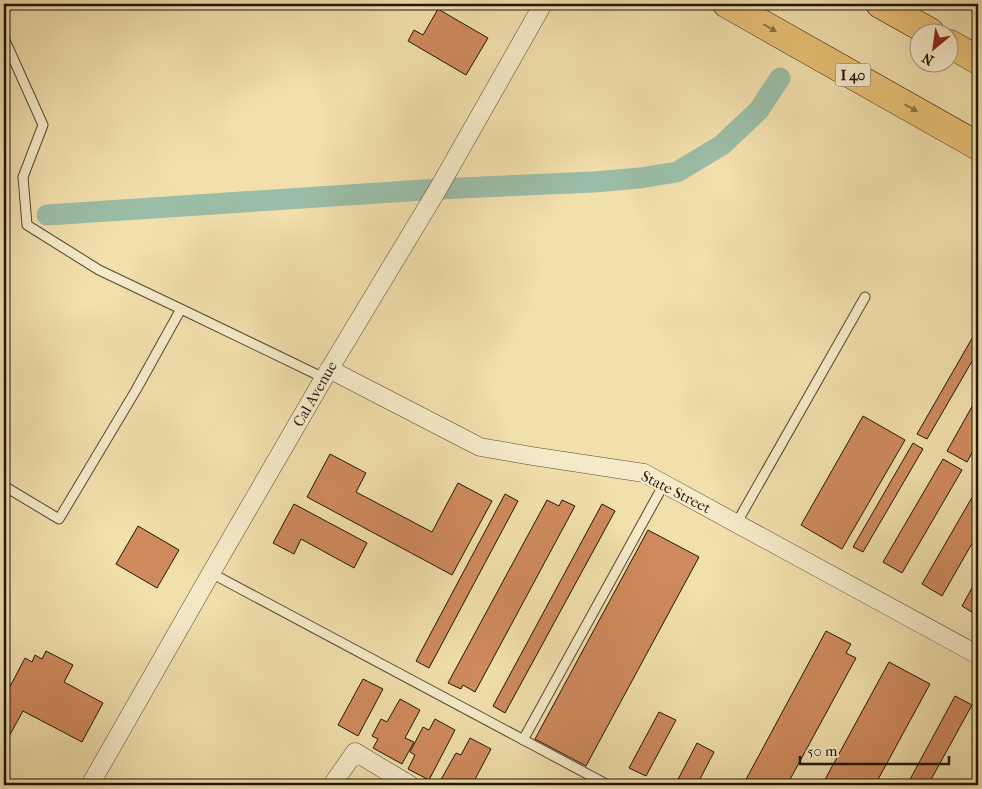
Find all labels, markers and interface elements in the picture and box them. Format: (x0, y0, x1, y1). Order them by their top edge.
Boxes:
north arrow (910, 22, 960, 72)
one-way arrow (762, 24, 777, 32)
text: N (919, 49, 937, 69)
road number: I 40 (836, 64, 870, 86)
one-way arrow (904, 104, 918, 113)
street label: Cal Avenue (289, 357, 341, 430)
street label: State Street (638, 467, 714, 517)
scale bar (800, 734, 948, 766)
text: 50 m (807, 742, 838, 760)

